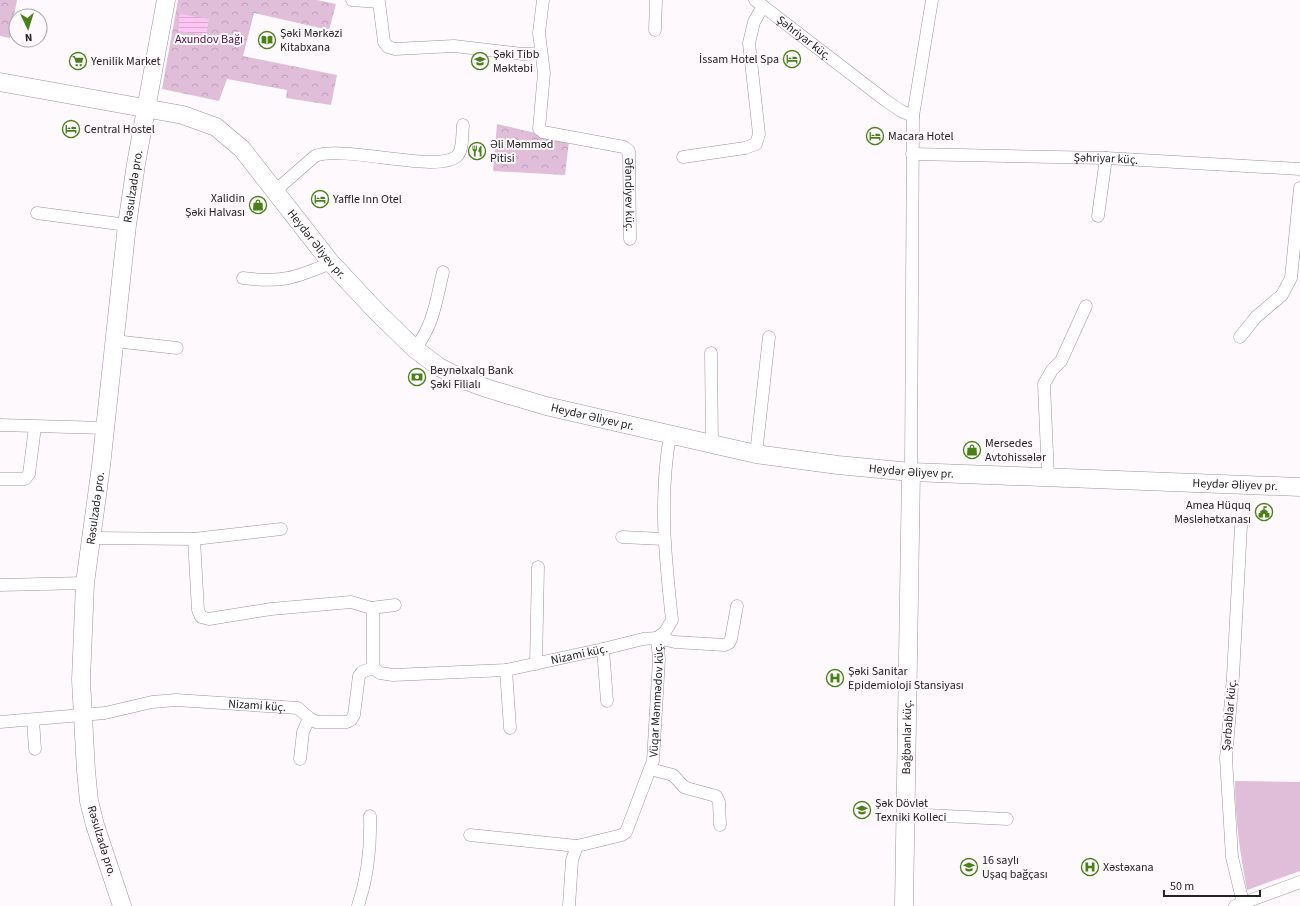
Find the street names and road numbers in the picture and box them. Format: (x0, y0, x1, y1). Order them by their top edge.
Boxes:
street label: Şəhriyar küç. (773, 12, 835, 65)
street label: Rəsulzadə pro. (119, 149, 147, 224)
street label: Şəhriyar küç. (1073, 149, 1139, 169)
street label: Əfəndiyev küç. (620, 157, 638, 231)
street label: Heydər Əliyev pr. (283, 206, 350, 283)
street label: Heydər Əliyev pr. (549, 399, 636, 435)
street label: Heydər Əliyev pr. (868, 460, 954, 483)
street label: Rəsulzadə pro. (82, 471, 109, 546)
street label: Heydər Əliyev pr. (1192, 475, 1278, 495)
street label: Nizami küç. (549, 640, 610, 669)
street label: Vüqar Məmmədov küç. (645, 643, 668, 758)
street label: Şərbablar küç. (1218, 678, 1241, 752)
street label: Nizami küç. (228, 695, 286, 716)
street label: Bağbanlar küç. (898, 699, 916, 775)
street label: Rəsulzadə pro. (83, 804, 120, 879)

